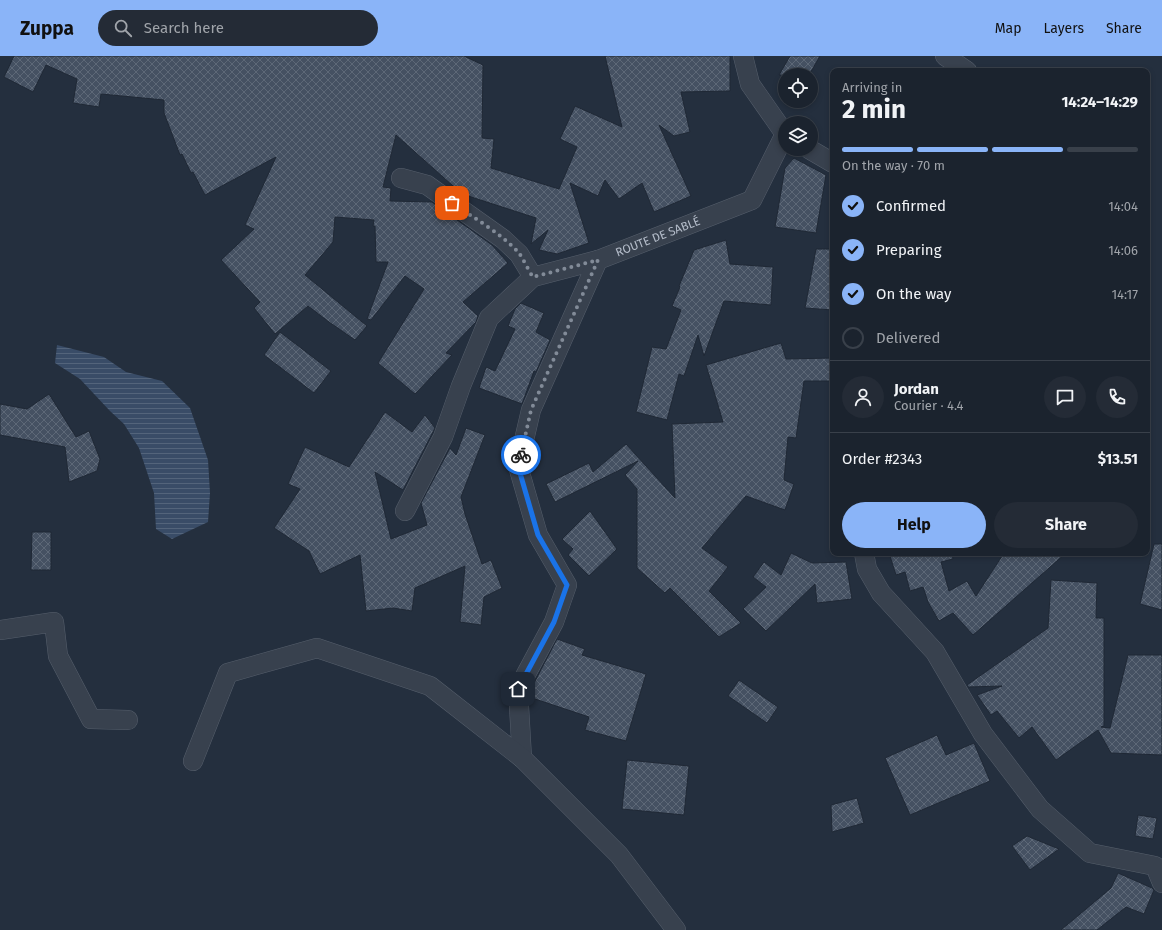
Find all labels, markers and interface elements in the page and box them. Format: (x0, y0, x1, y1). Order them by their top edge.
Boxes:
search box (98, 10, 378, 46)
text: Zuppa (20, 17, 74, 40)
icon: search (112, 17, 134, 39)
text: Search here (144, 19, 224, 37)
text: Map (995, 20, 1021, 37)
text: Layers (1043, 20, 1084, 37)
text: Share (1106, 20, 1142, 37)
map controls (778, 68, 818, 156)
button: locate (778, 68, 818, 108)
text: Arriving in (842, 80, 902, 95)
text: 14:24–14:29 (1061, 93, 1138, 111)
text: 2 min (842, 94, 906, 125)
button: layers (778, 116, 818, 156)
text: On the way · 70 m (842, 158, 945, 173)
pin (435, 186, 469, 220)
icon: bag (441, 192, 463, 214)
icon: check (842, 195, 864, 217)
text: Confirmed (876, 197, 946, 215)
text: 14:04 (1108, 199, 1138, 214)
street label: ROUTE DE SABLÉ (613, 213, 702, 259)
icon: check (842, 239, 864, 261)
text: Preparing (876, 241, 941, 259)
text: 14:06 (1108, 243, 1138, 258)
icon: check (842, 283, 864, 305)
text: On the way (876, 285, 951, 303)
text: 14:17 (1111, 287, 1138, 302)
text: Delivered (876, 329, 940, 347)
button: person (842, 376, 884, 418)
button: chat (1044, 376, 1086, 418)
button: phone (1096, 376, 1138, 418)
text: Jordan (894, 380, 939, 398)
text: Courier · 4.4 (894, 398, 964, 413)
courier (501, 435, 541, 475)
icon: bike (510, 444, 532, 466)
text: Order #2343 (842, 450, 922, 468)
text: $13.51 (1098, 450, 1138, 468)
button: Help (842, 502, 986, 548)
button: Share (994, 502, 1138, 548)
pin (501, 672, 535, 706)
icon: home (507, 678, 529, 700)

